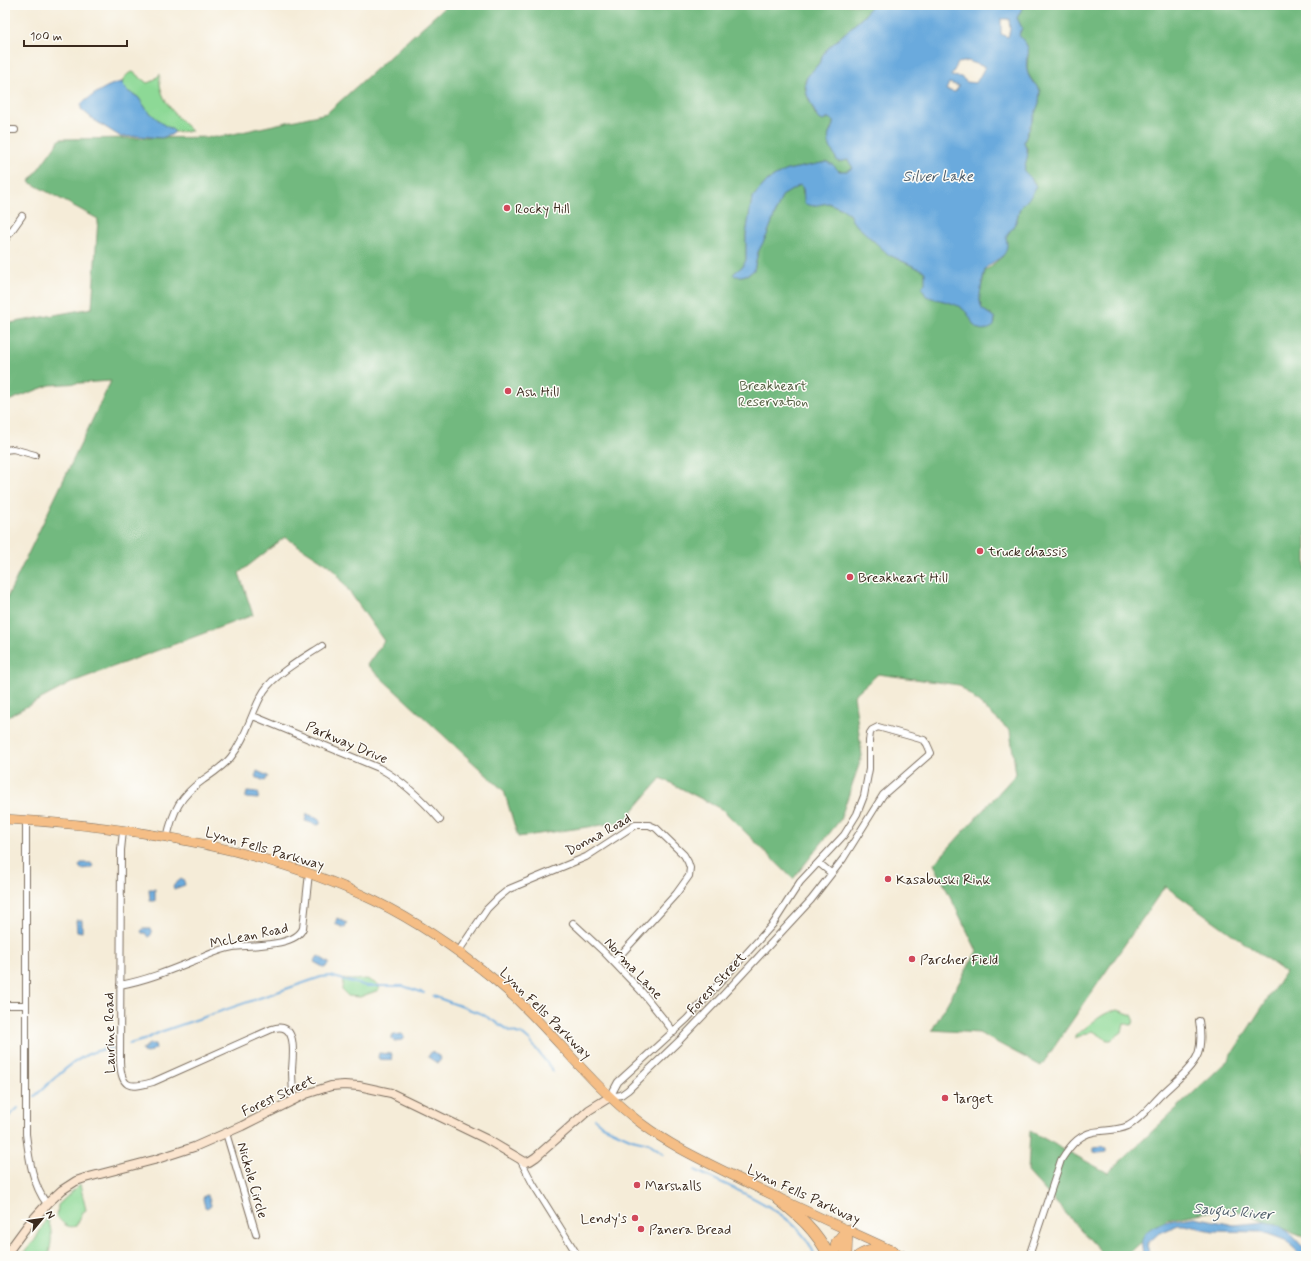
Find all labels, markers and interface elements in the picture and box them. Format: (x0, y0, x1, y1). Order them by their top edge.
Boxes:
scale bar (24, 22, 127, 48)
text: 100 m (30, 29, 62, 45)
water label: Silver Lake (903, 167, 974, 187)
place label: Rocky Hill (515, 200, 570, 218)
marker: Rocky Hill (502, 203, 512, 213)
park label: Breakheart Reservation (738, 377, 808, 411)
place label: Ash Hill (516, 383, 559, 401)
marker: Ash Hill (503, 386, 513, 396)
place label: truck chassis (987, 543, 1067, 561)
marker: truck chassis (975, 546, 985, 556)
place label: Breakheart Hill (858, 569, 948, 587)
marker: Breakheart Hill (845, 572, 855, 582)
street label: Parkway Drive (303, 718, 390, 768)
street label: Donna Road (563, 810, 634, 860)
street label: Lynn Fells Parkway (203, 823, 326, 875)
place label: Kasabuski Rink (896, 871, 991, 889)
marker: Kasabuski Rink (883, 874, 893, 884)
street label: McLean Road (208, 919, 290, 953)
street label: Norma Lane (600, 934, 667, 1003)
street label: Forest Street (683, 948, 751, 1019)
place label: Parcher Field (920, 951, 998, 969)
marker: Parcher Field (907, 954, 917, 964)
street label: Lynn Fells Parkway (496, 964, 595, 1063)
street label: Laurine Road (100, 992, 120, 1074)
street label: Forest Street (239, 1071, 319, 1121)
place label: Target (953, 1090, 994, 1109)
marker: Target (940, 1093, 950, 1103)
street label: Nickole Circle (233, 1140, 272, 1220)
street label: Lynn Fells Parkway (744, 1161, 863, 1229)
place label: Marshalls (645, 1177, 702, 1195)
marker: Marshalls (632, 1180, 642, 1190)
north arrow (22, 1199, 62, 1239)
water label: Saugus River (1192, 1199, 1276, 1228)
text: N (42, 1208, 58, 1221)
place label: Lendy's (580, 1210, 627, 1228)
marker: Lendy's (630, 1213, 640, 1223)
place label: Panera Bread (649, 1221, 731, 1239)
marker: Panera Bread (636, 1224, 646, 1234)

